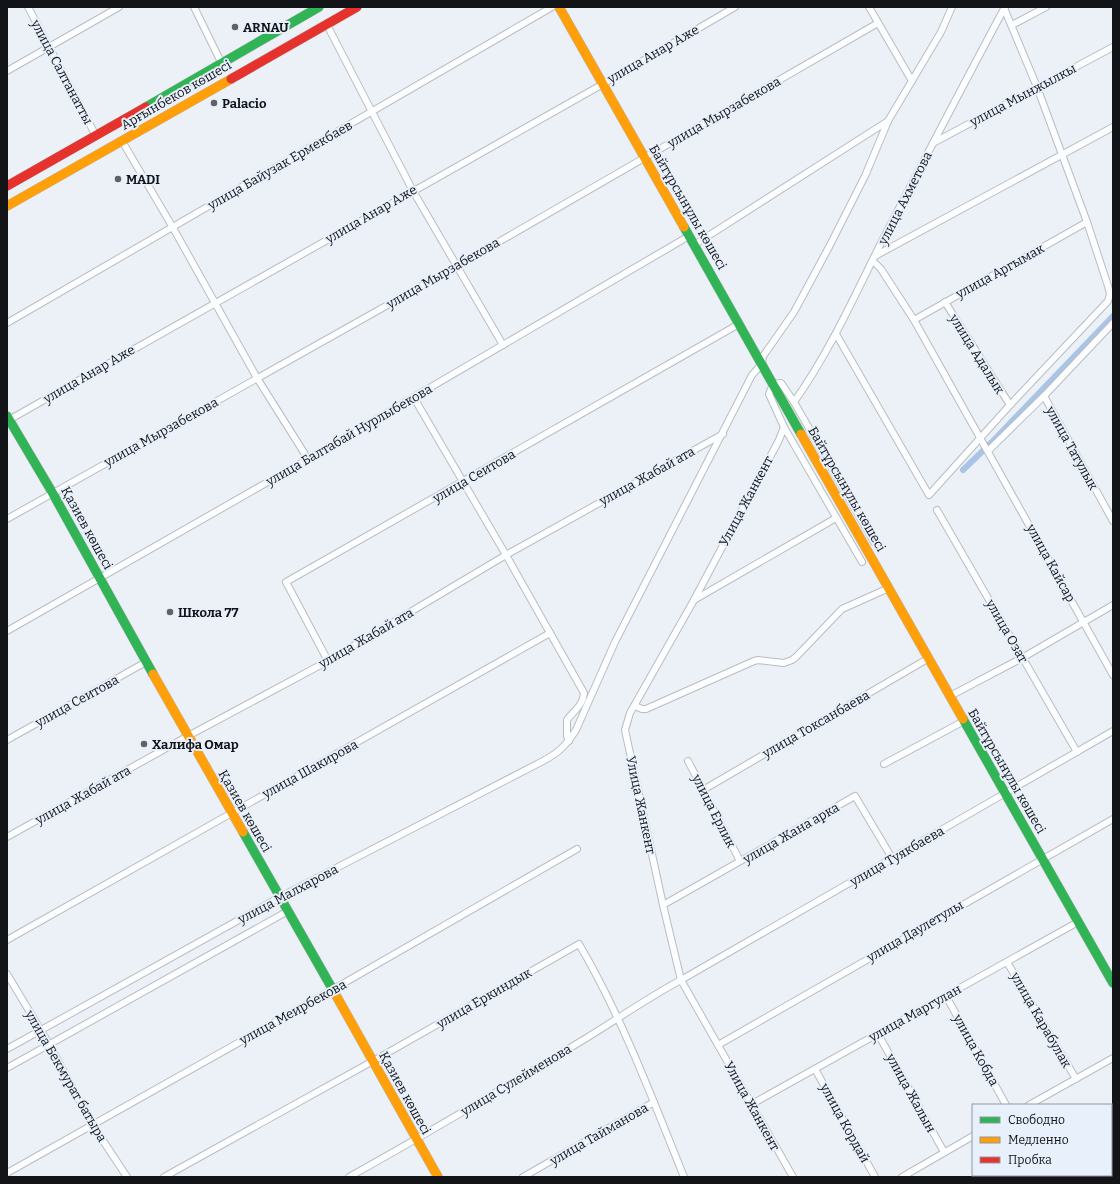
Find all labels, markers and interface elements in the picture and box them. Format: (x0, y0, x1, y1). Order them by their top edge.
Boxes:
street label: улица Салтанатты (28, 16, 96, 127)
place label: ARNAU (243, 20, 289, 35)
marker: ARNAU (230, 22, 240, 32)
street label: улица Анар Аже (604, 22, 701, 87)
street label: Арғынбеков көшесі (118, 57, 234, 133)
street label: улица Мынжылкы (966, 61, 1079, 130)
street label: улица Мырзабекова (664, 74, 783, 151)
place label: Palacio (222, 96, 267, 111)
marker: Palacio (209, 98, 219, 108)
street label: улица Байузак Ермекбаев (204, 117, 355, 213)
street label: Байтұрсынұлы көшесі (646, 142, 730, 272)
street label: улица Ахметова (875, 149, 935, 248)
place label: MADI (126, 172, 160, 187)
marker: MADI (113, 174, 123, 184)
street label: улица Анар Аже (322, 182, 419, 247)
street label: улица Мырзабекова (383, 235, 502, 312)
street label: улица Аргымак (952, 240, 1047, 302)
street label: улица Адалык (946, 311, 1008, 397)
street label: улица Анар Аже (40, 342, 137, 407)
street label: улица Балтабай Нурлыбекова (262, 381, 435, 489)
street label: улица Мырзабекова (101, 394, 221, 470)
street label: улица Татулык (1042, 403, 1101, 493)
street label: Байтұрсынұлы көшесі (805, 424, 889, 554)
street label: улица Жабай ата (596, 444, 697, 509)
street label: улица Сеитова (429, 446, 518, 506)
street label: Улица Жанкент (716, 453, 776, 549)
street label: Қазиев көшесі (58, 484, 116, 572)
street label: улица Кайсар (1023, 521, 1079, 605)
street label: улица Озат (982, 596, 1031, 665)
place label: Школа 77 (178, 605, 239, 620)
street label: улица Жабай ата (315, 605, 416, 672)
marker: Школа 77 (165, 607, 175, 617)
street label: улица Сеитова (32, 672, 121, 731)
street label: улица Токсанбаева (759, 687, 872, 761)
street label: Байтұрсынұлы көшесі (965, 706, 1049, 836)
place label: Халифа Омар (152, 737, 239, 752)
street label: улица Шакирова (259, 737, 360, 802)
marker: Халифа Омар (139, 739, 149, 749)
street label: Улица Жанкент (623, 755, 659, 856)
street label: улица Жабай ата (32, 763, 133, 828)
street label: Қазиев көшесі (215, 767, 275, 855)
street label: улица Ерлик (689, 771, 739, 851)
street label: улица Жана арка (739, 799, 842, 867)
street label: улица Туякбаева (846, 823, 947, 890)
street label: улица Малхарова (235, 861, 341, 927)
street label: улица Даулетулы (863, 897, 966, 965)
street label: улица Еркиндык (433, 965, 534, 1032)
street label: улица Карабулак (1007, 969, 1075, 1071)
street label: улица Меирбекова (236, 976, 349, 1048)
street label: улица Маргулан (865, 981, 964, 1045)
street label: улица Бекмурат батыра (22, 1007, 110, 1145)
street label: улица Кобда (950, 1011, 1002, 1088)
street label: улица Сулейменова (457, 1041, 574, 1119)
street label: Қазиев көшесі (376, 1049, 434, 1137)
street label: улица Жалын (883, 1050, 939, 1135)
street label: Улица Жанкент (721, 1059, 783, 1154)
street label: улица Кордай (817, 1080, 873, 1166)
street label: улица Тайманова (546, 1100, 651, 1169)
legend (972, 1104, 1112, 1176)
text: Свободно (1008, 1113, 1065, 1127)
text: Медленно (1008, 1133, 1069, 1147)
text: Пробка (1008, 1153, 1052, 1167)

